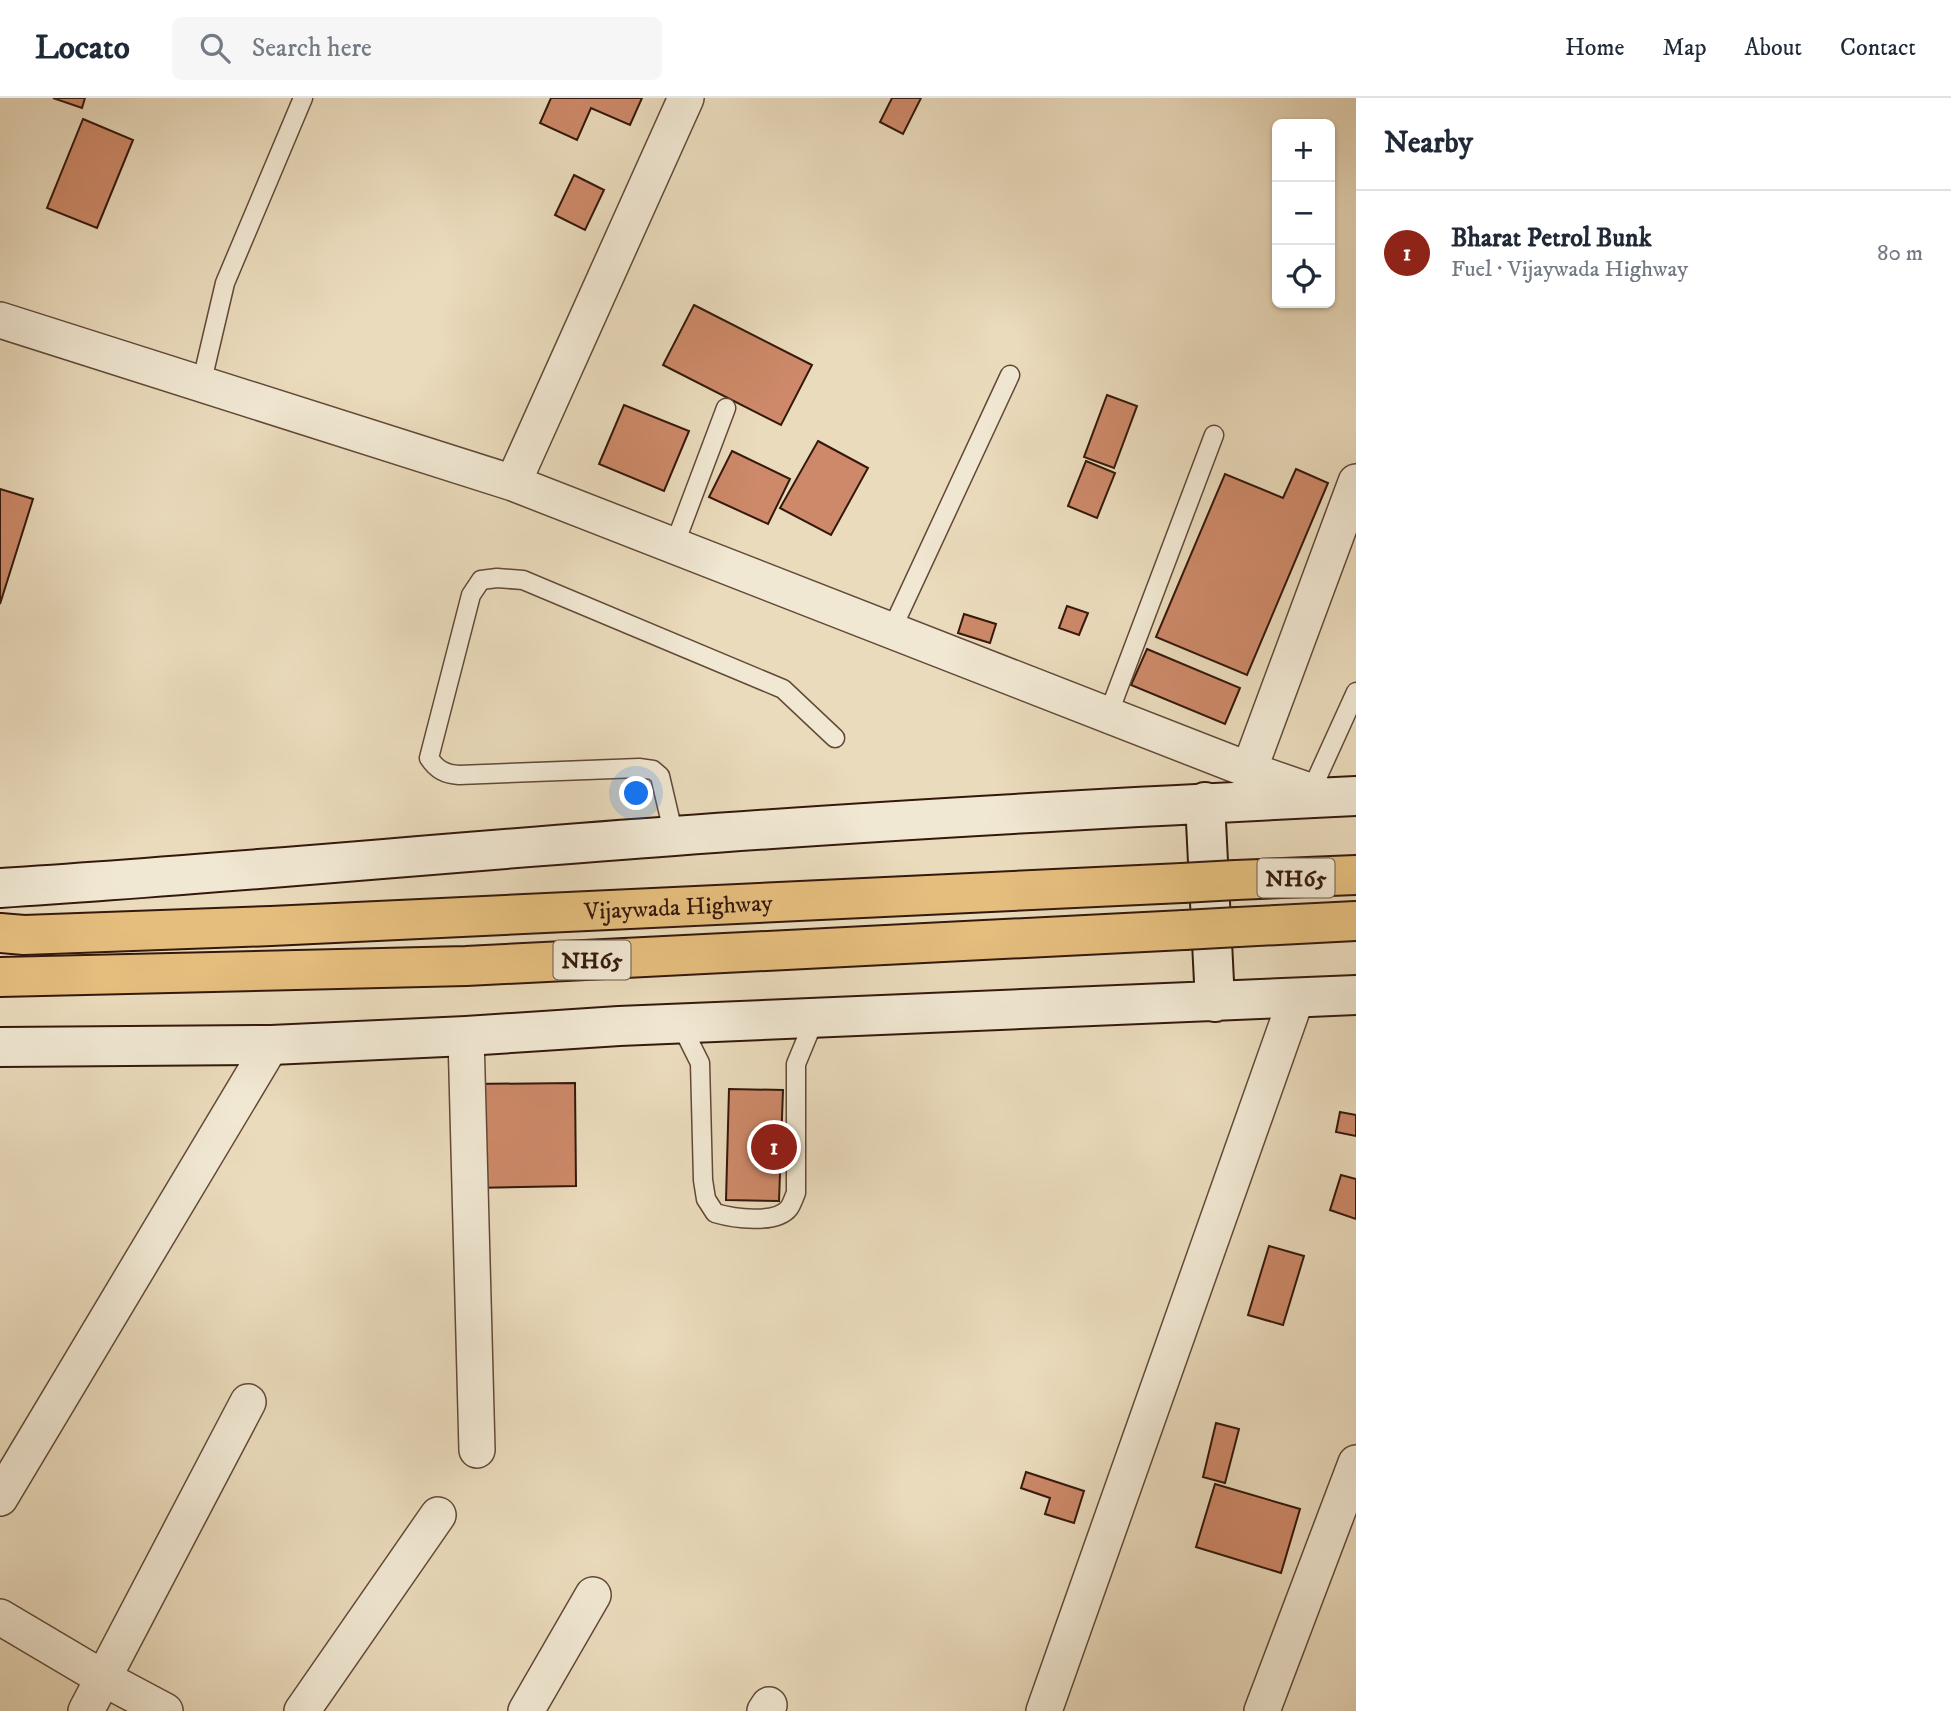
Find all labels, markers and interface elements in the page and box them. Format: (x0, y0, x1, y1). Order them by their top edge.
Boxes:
search box (172, 17, 662, 80)
text: Locato (35, 28, 130, 69)
icon: search (196, 29, 234, 67)
text: Search here (252, 32, 372, 65)
text: Home (1565, 33, 1624, 63)
text: Map (1662, 33, 1707, 63)
text: About (1745, 33, 1802, 63)
text: Contact (1840, 33, 1916, 63)
map controls (1272, 119, 1335, 308)
button: + (1272, 119, 1335, 182)
text: Nearby (1384, 125, 1473, 162)
button: − (1272, 182, 1335, 245)
text: Bharat Petrol Bunk (1451, 222, 1652, 255)
text: 1 (1403, 239, 1411, 268)
text: 80 m (1877, 239, 1923, 268)
button: locate (1272, 245, 1335, 308)
text: Fuel · Vijaywada Highway (1451, 255, 1688, 284)
your location (619, 776, 653, 810)
road number: NH65 (1258, 858, 1334, 898)
street label: Vijaywada Highway (582, 888, 774, 927)
road number: NH65 (554, 940, 630, 980)
pin: 1 (751, 1121, 797, 1173)

